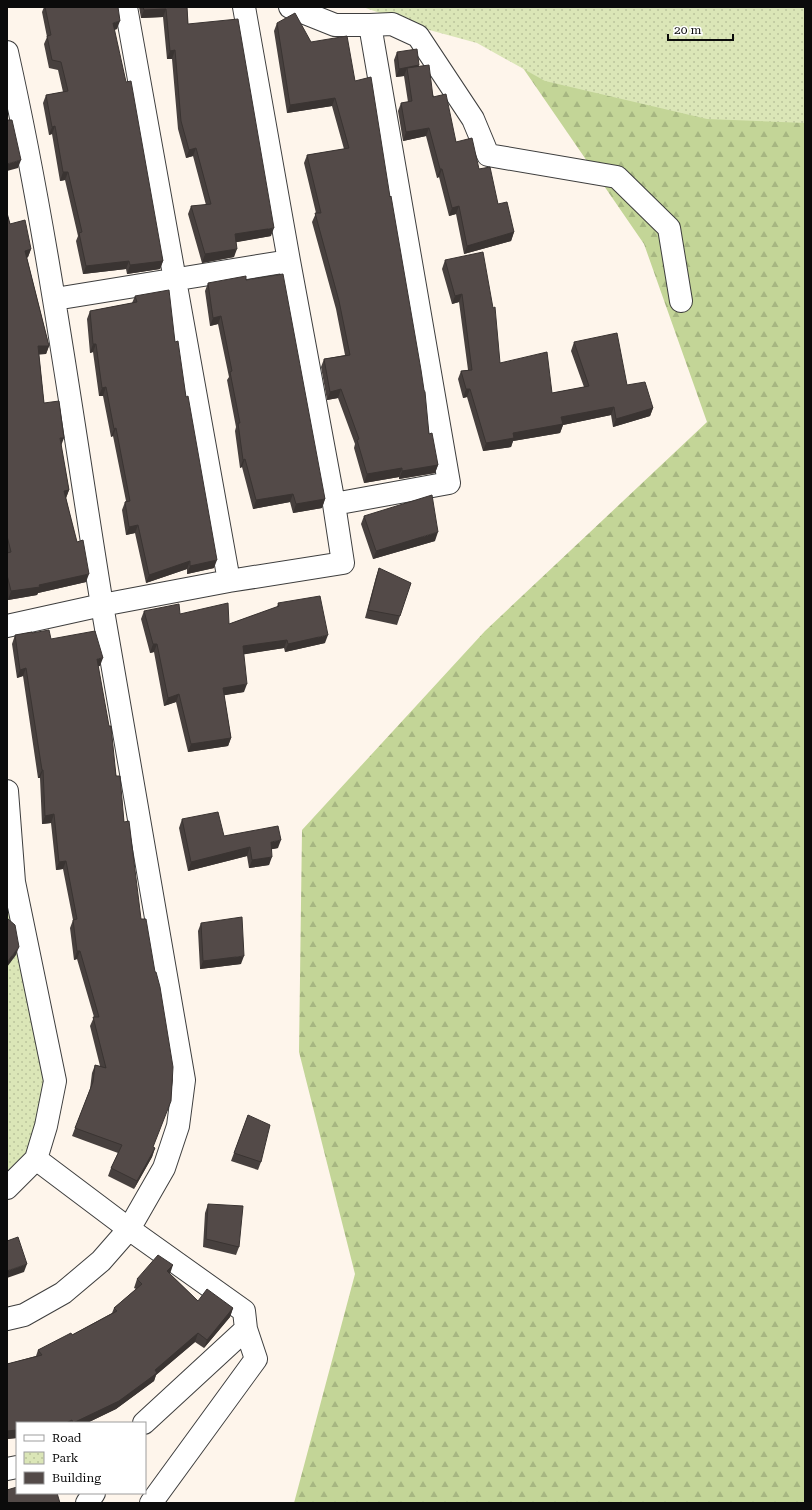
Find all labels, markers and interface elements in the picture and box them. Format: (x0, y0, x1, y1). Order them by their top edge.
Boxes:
scale bar (668, 16, 733, 42)
text: 20 m (674, 23, 701, 37)
legend (16, 1422, 146, 1494)
text: Road (52, 1431, 82, 1445)
text: Park (52, 1451, 79, 1465)
text: Building (52, 1471, 101, 1485)

